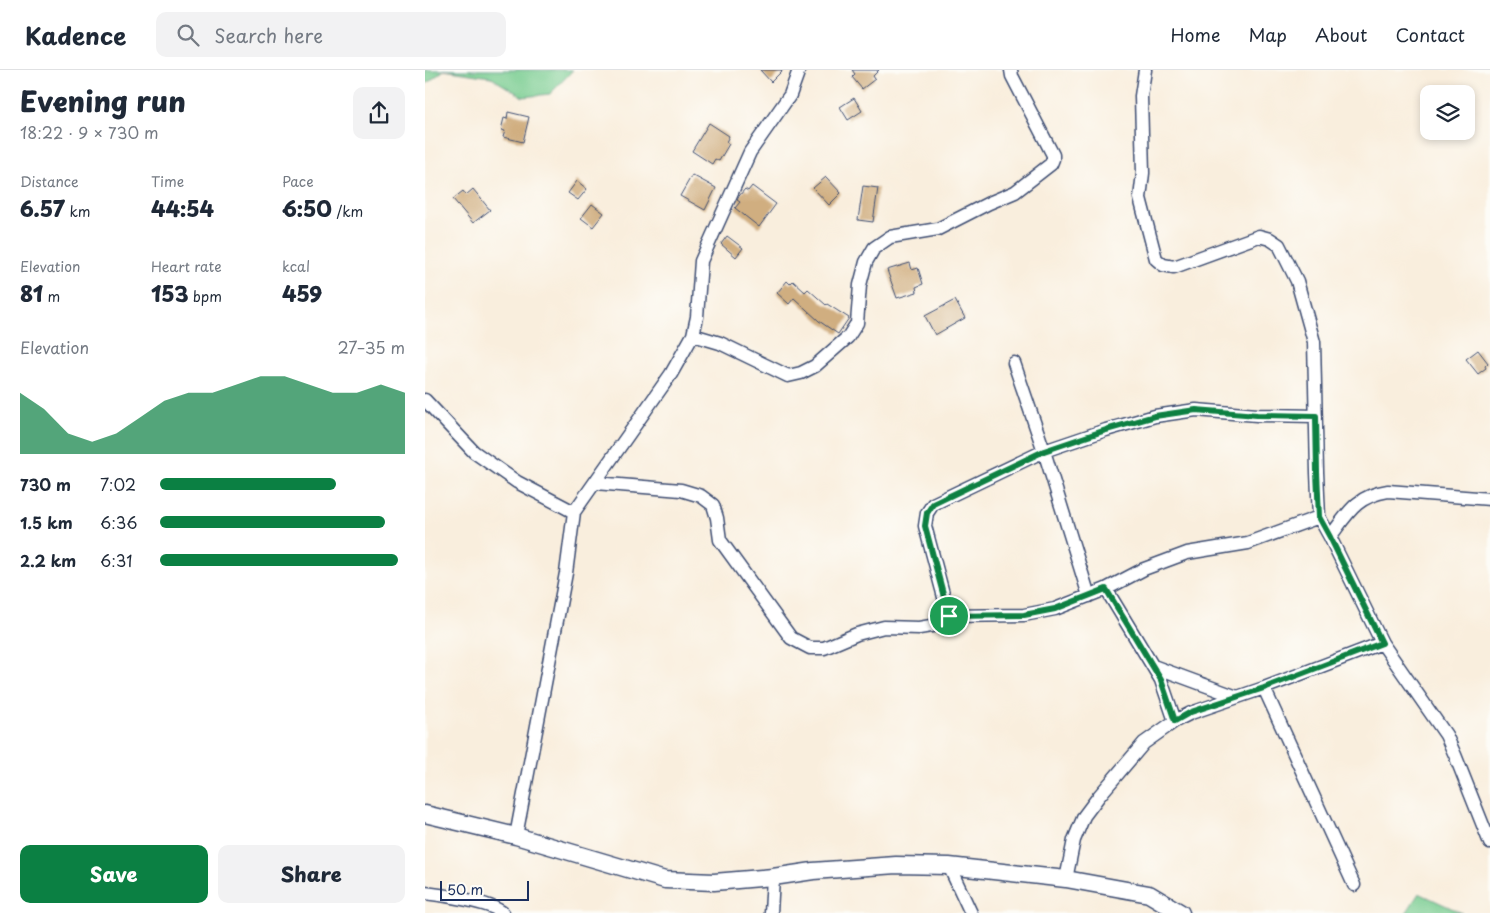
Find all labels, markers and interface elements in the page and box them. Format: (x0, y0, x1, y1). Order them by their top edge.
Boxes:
search box (156, 12, 506, 57)
text: Kadence (25, 17, 126, 53)
icon: search (174, 21, 202, 49)
text: Search here (214, 21, 323, 49)
text: Home (1170, 21, 1220, 48)
text: Map (1248, 21, 1287, 48)
text: About (1315, 21, 1367, 48)
text: Contact (1395, 21, 1465, 48)
text: Evening run (20, 79, 186, 122)
map controls (1420, 85, 1475, 140)
button: layers (1420, 85, 1475, 140)
button: share (353, 87, 405, 139)
text: 18:22 · 9 × 730 m (20, 120, 159, 144)
text: Distance (20, 171, 79, 192)
text: Time (151, 171, 184, 192)
text: Pace (282, 171, 314, 192)
text: 6.57 (20, 192, 65, 224)
text: 44:54 (151, 192, 214, 224)
text: 6:50 (282, 192, 332, 224)
text: km (65, 201, 90, 222)
text: /km (332, 201, 363, 222)
text: Elevation (20, 256, 80, 277)
text: Heart rate (151, 256, 222, 277)
text: kcal (282, 256, 310, 277)
text: 81 (20, 277, 43, 309)
text: 153 (151, 277, 188, 309)
text: 459 (282, 277, 322, 309)
text: m (43, 286, 60, 307)
text: bpm (188, 286, 222, 307)
text: Elevation (20, 335, 89, 359)
text: 27–35 m (337, 335, 405, 359)
text: 730 m (20, 472, 71, 496)
text: 7:02 (100, 472, 136, 496)
text: 1.5 km (20, 510, 73, 534)
text: 6:36 (100, 510, 138, 534)
text: 2.2 km (20, 548, 76, 572)
text: 6:31 (100, 548, 133, 572)
pin (928, 595, 970, 637)
icon: arrive (935, 602, 963, 630)
button: Save (20, 845, 208, 903)
button: Share (218, 845, 405, 903)
scale bar (440, 878, 529, 901)
text: 50 m (447, 879, 483, 900)

